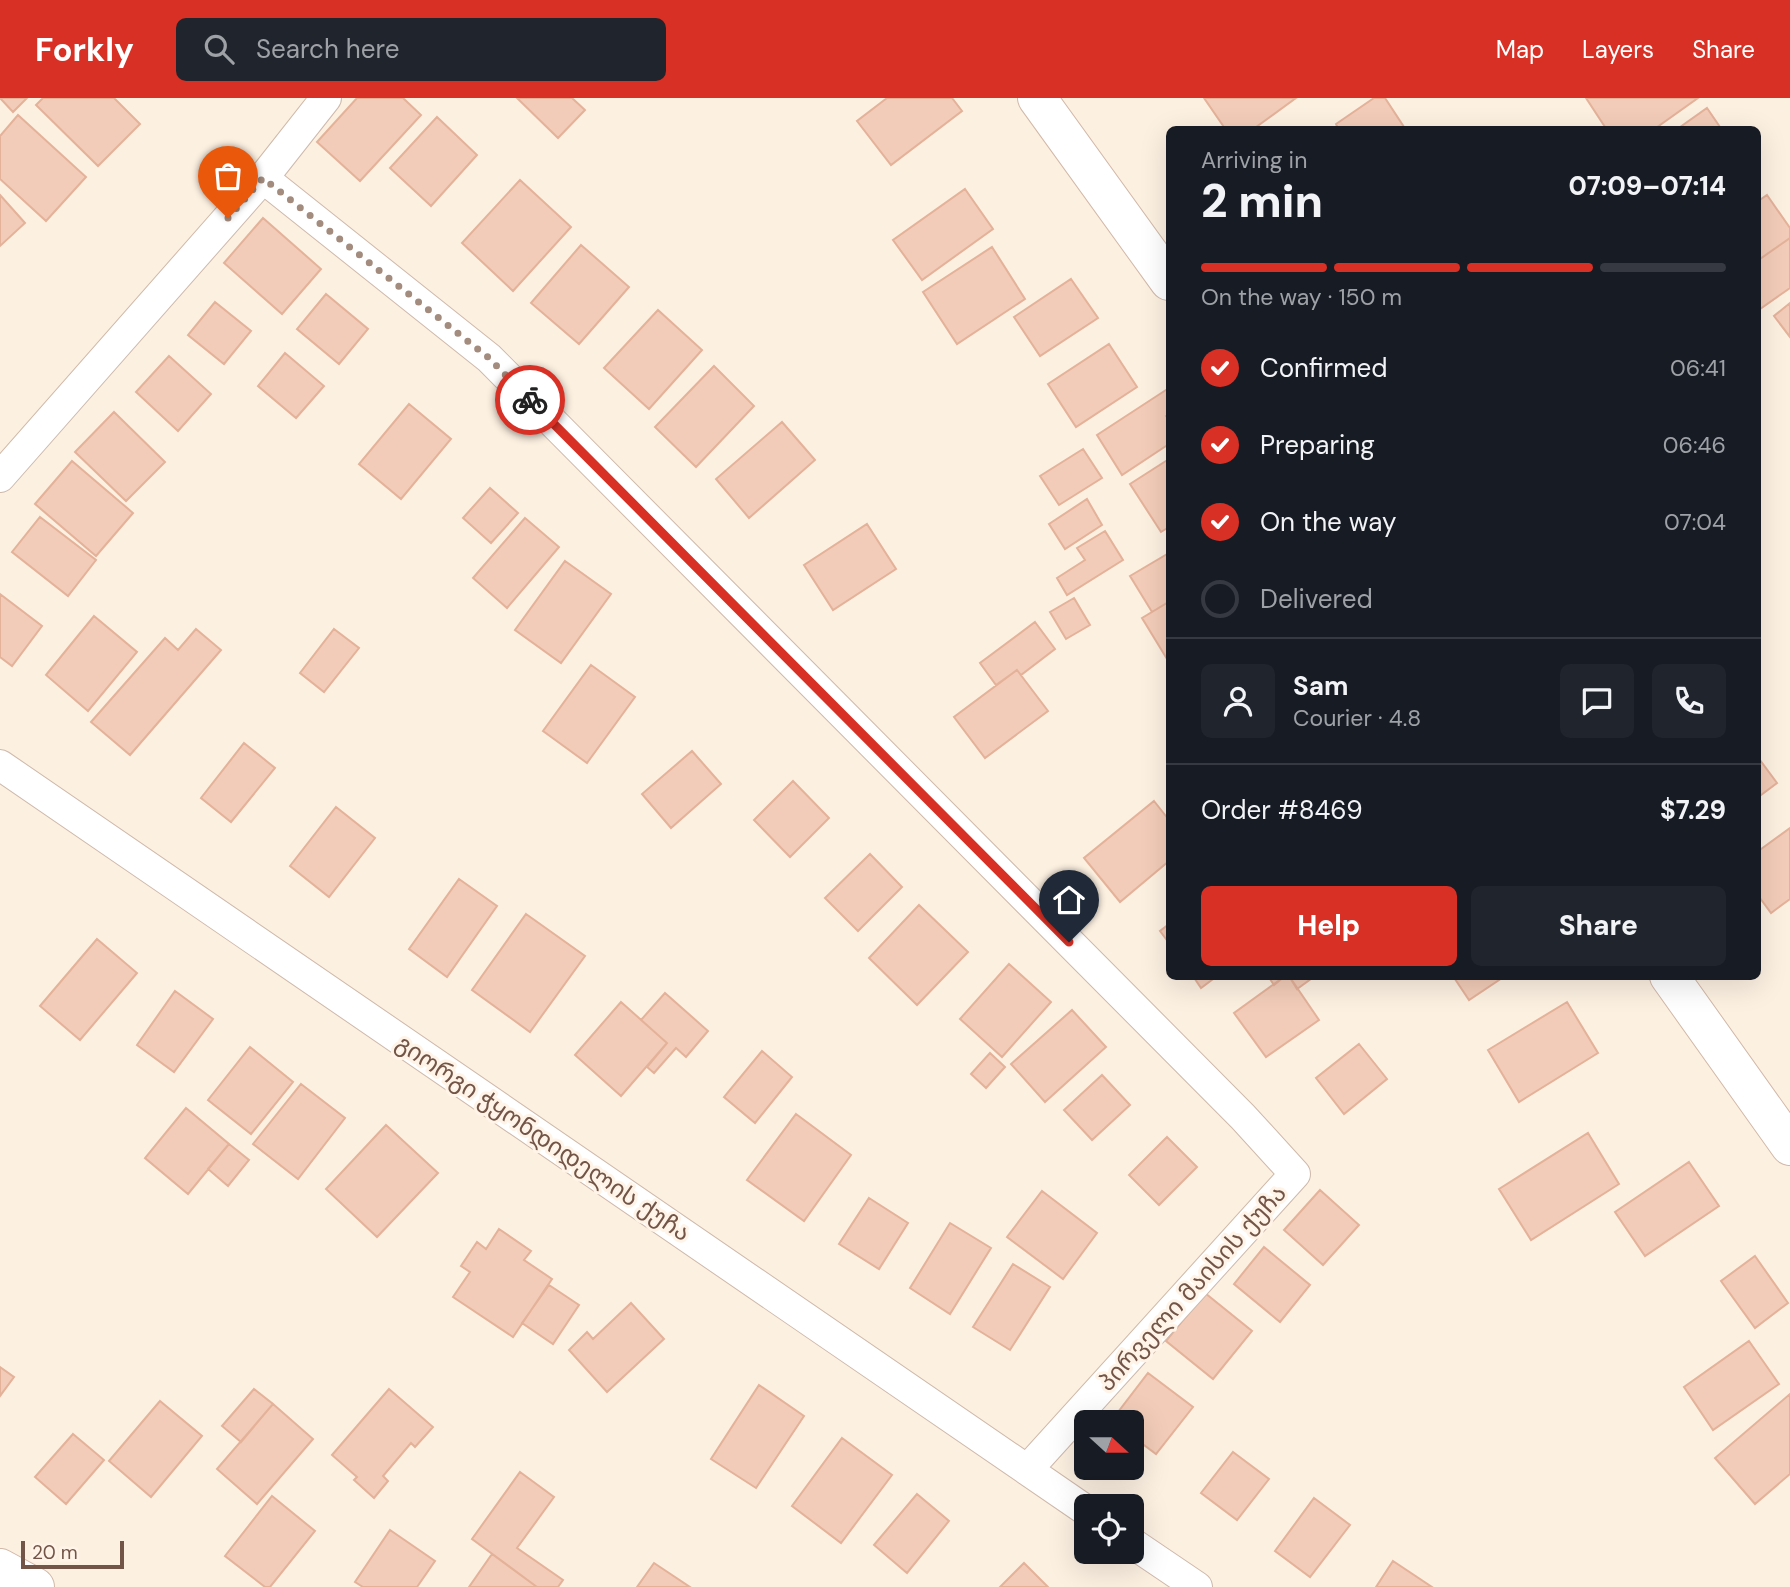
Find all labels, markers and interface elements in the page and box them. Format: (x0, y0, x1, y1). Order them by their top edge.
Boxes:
search box (176, 18, 666, 81)
text: Forkly (35, 28, 134, 71)
icon: search (200, 30, 238, 68)
text: Search here (256, 32, 399, 66)
text: Map (1496, 34, 1544, 65)
text: Layers (1582, 34, 1654, 65)
text: Share (1692, 34, 1755, 65)
text: Arriving in (1201, 145, 1307, 175)
pin (198, 146, 258, 218)
icon: bag (209, 157, 247, 195)
text: 07:09–07:14 (1568, 169, 1726, 203)
text: 2 min (1201, 171, 1323, 231)
text: On the way · 150 m (1201, 282, 1402, 312)
icon: check (1201, 349, 1239, 387)
text: Confirmed (1260, 351, 1387, 385)
text: 06:41 (1670, 353, 1726, 383)
courier (495, 365, 565, 435)
icon: bike (511, 381, 549, 419)
icon: check (1201, 426, 1239, 464)
text: Preparing (1260, 428, 1375, 462)
text: 06:46 (1663, 430, 1726, 460)
icon: check (1201, 503, 1239, 541)
text: On the way (1260, 505, 1396, 539)
text: 07:04 (1664, 507, 1726, 537)
text: Delivered (1260, 582, 1373, 616)
button: person (1201, 664, 1275, 738)
button: chat (1560, 664, 1634, 738)
button: phone (1652, 664, 1726, 738)
text: Sam (1293, 669, 1348, 703)
text: Courier · 4.8 (1293, 703, 1421, 733)
text: Order #8469 (1201, 793, 1363, 827)
text: $7.29 (1660, 793, 1726, 827)
pin (1039, 870, 1099, 942)
icon: home (1050, 881, 1088, 919)
button: Help (1201, 886, 1457, 966)
button: Share (1471, 886, 1726, 966)
street label: გიორგი ჭყონდიდელის ქუჩა (390, 1027, 697, 1248)
street label: პირველი მაისის ქუჩა (1091, 1178, 1293, 1398)
north arrow (1074, 1410, 1144, 1480)
map controls (1074, 1410, 1144, 1564)
button: locate (1074, 1494, 1144, 1564)
scale bar (21, 1538, 124, 1570)
text: 20 m (32, 1540, 78, 1565)

